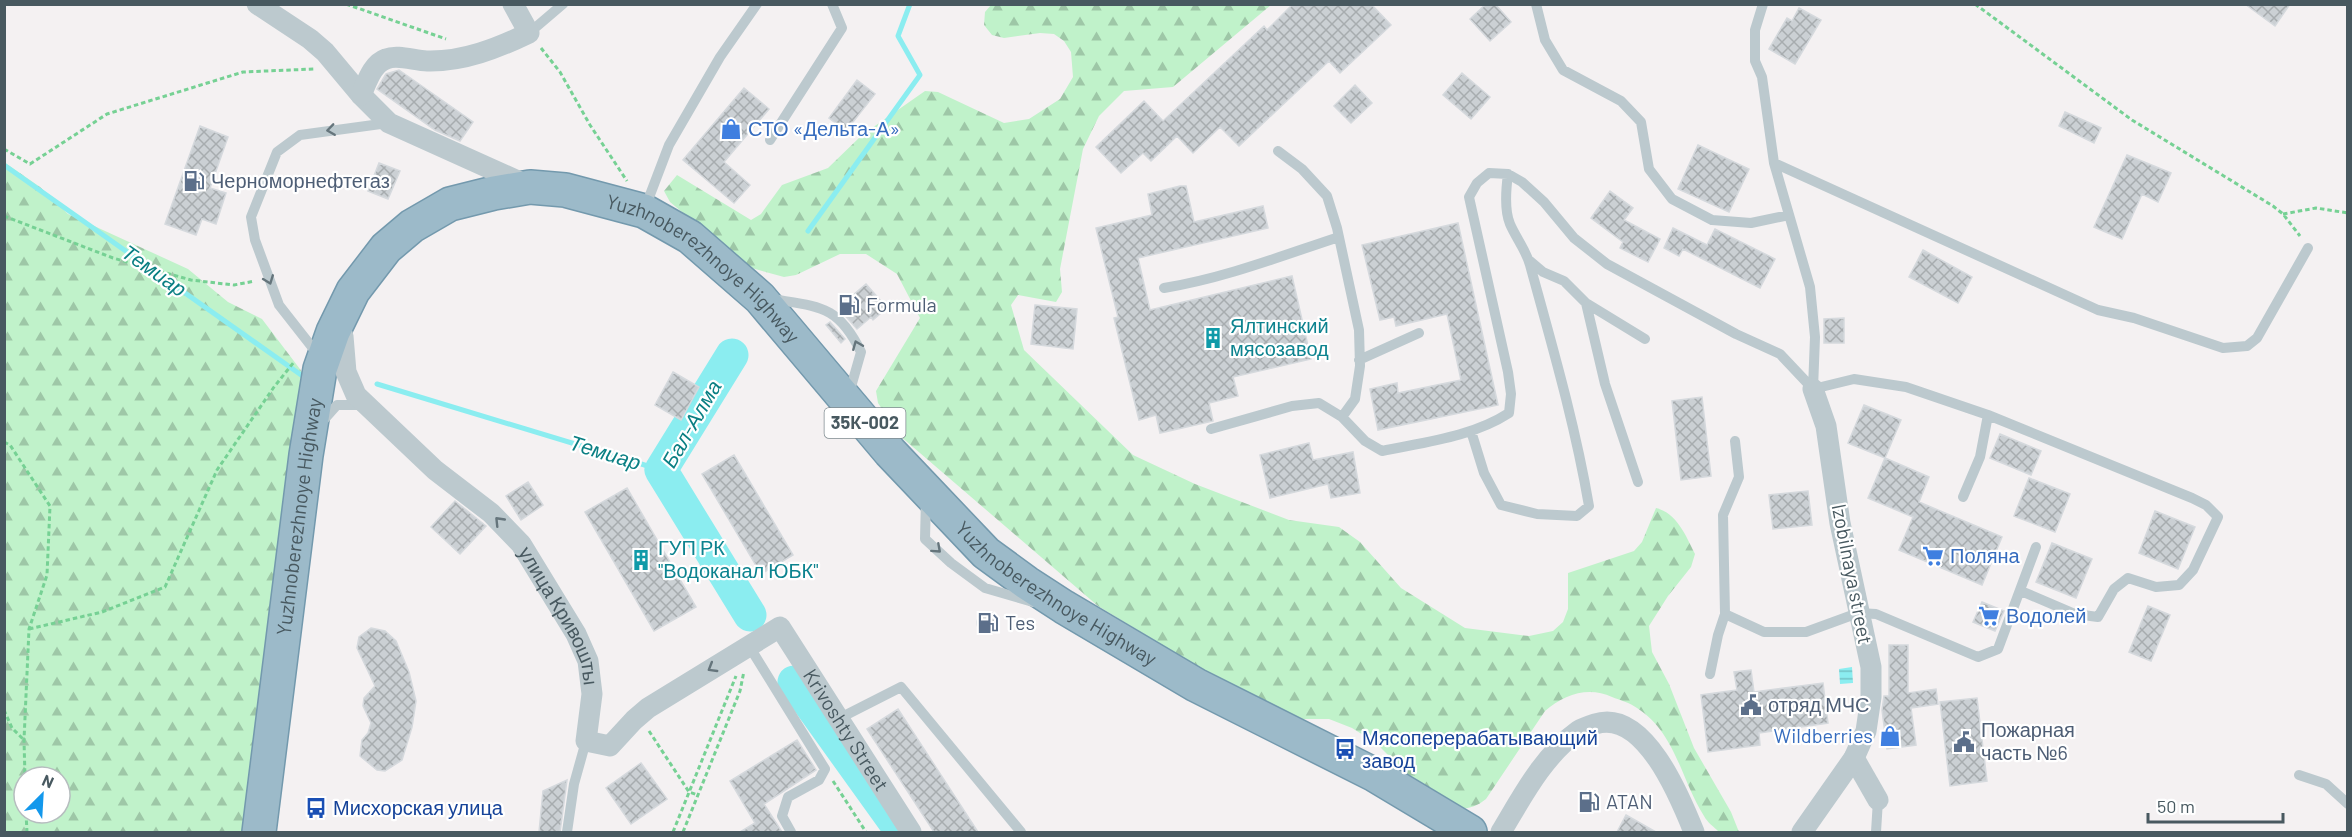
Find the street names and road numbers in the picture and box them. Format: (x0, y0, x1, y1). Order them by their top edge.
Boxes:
street label: Yuzhnoberezhnoye Highway (604, 189, 806, 347)
street label: Yuzhnoberezhnoye Highway (271, 396, 326, 637)
road number: 35К-002 (824, 408, 906, 438)
street label: Izobilnaya street (1828, 502, 1878, 646)
street label: Yuzhnoberezhnoye Highway (951, 516, 1161, 670)
street label: улица Кривошты (514, 542, 604, 686)
street label: Krivoshty Street (799, 664, 895, 795)

